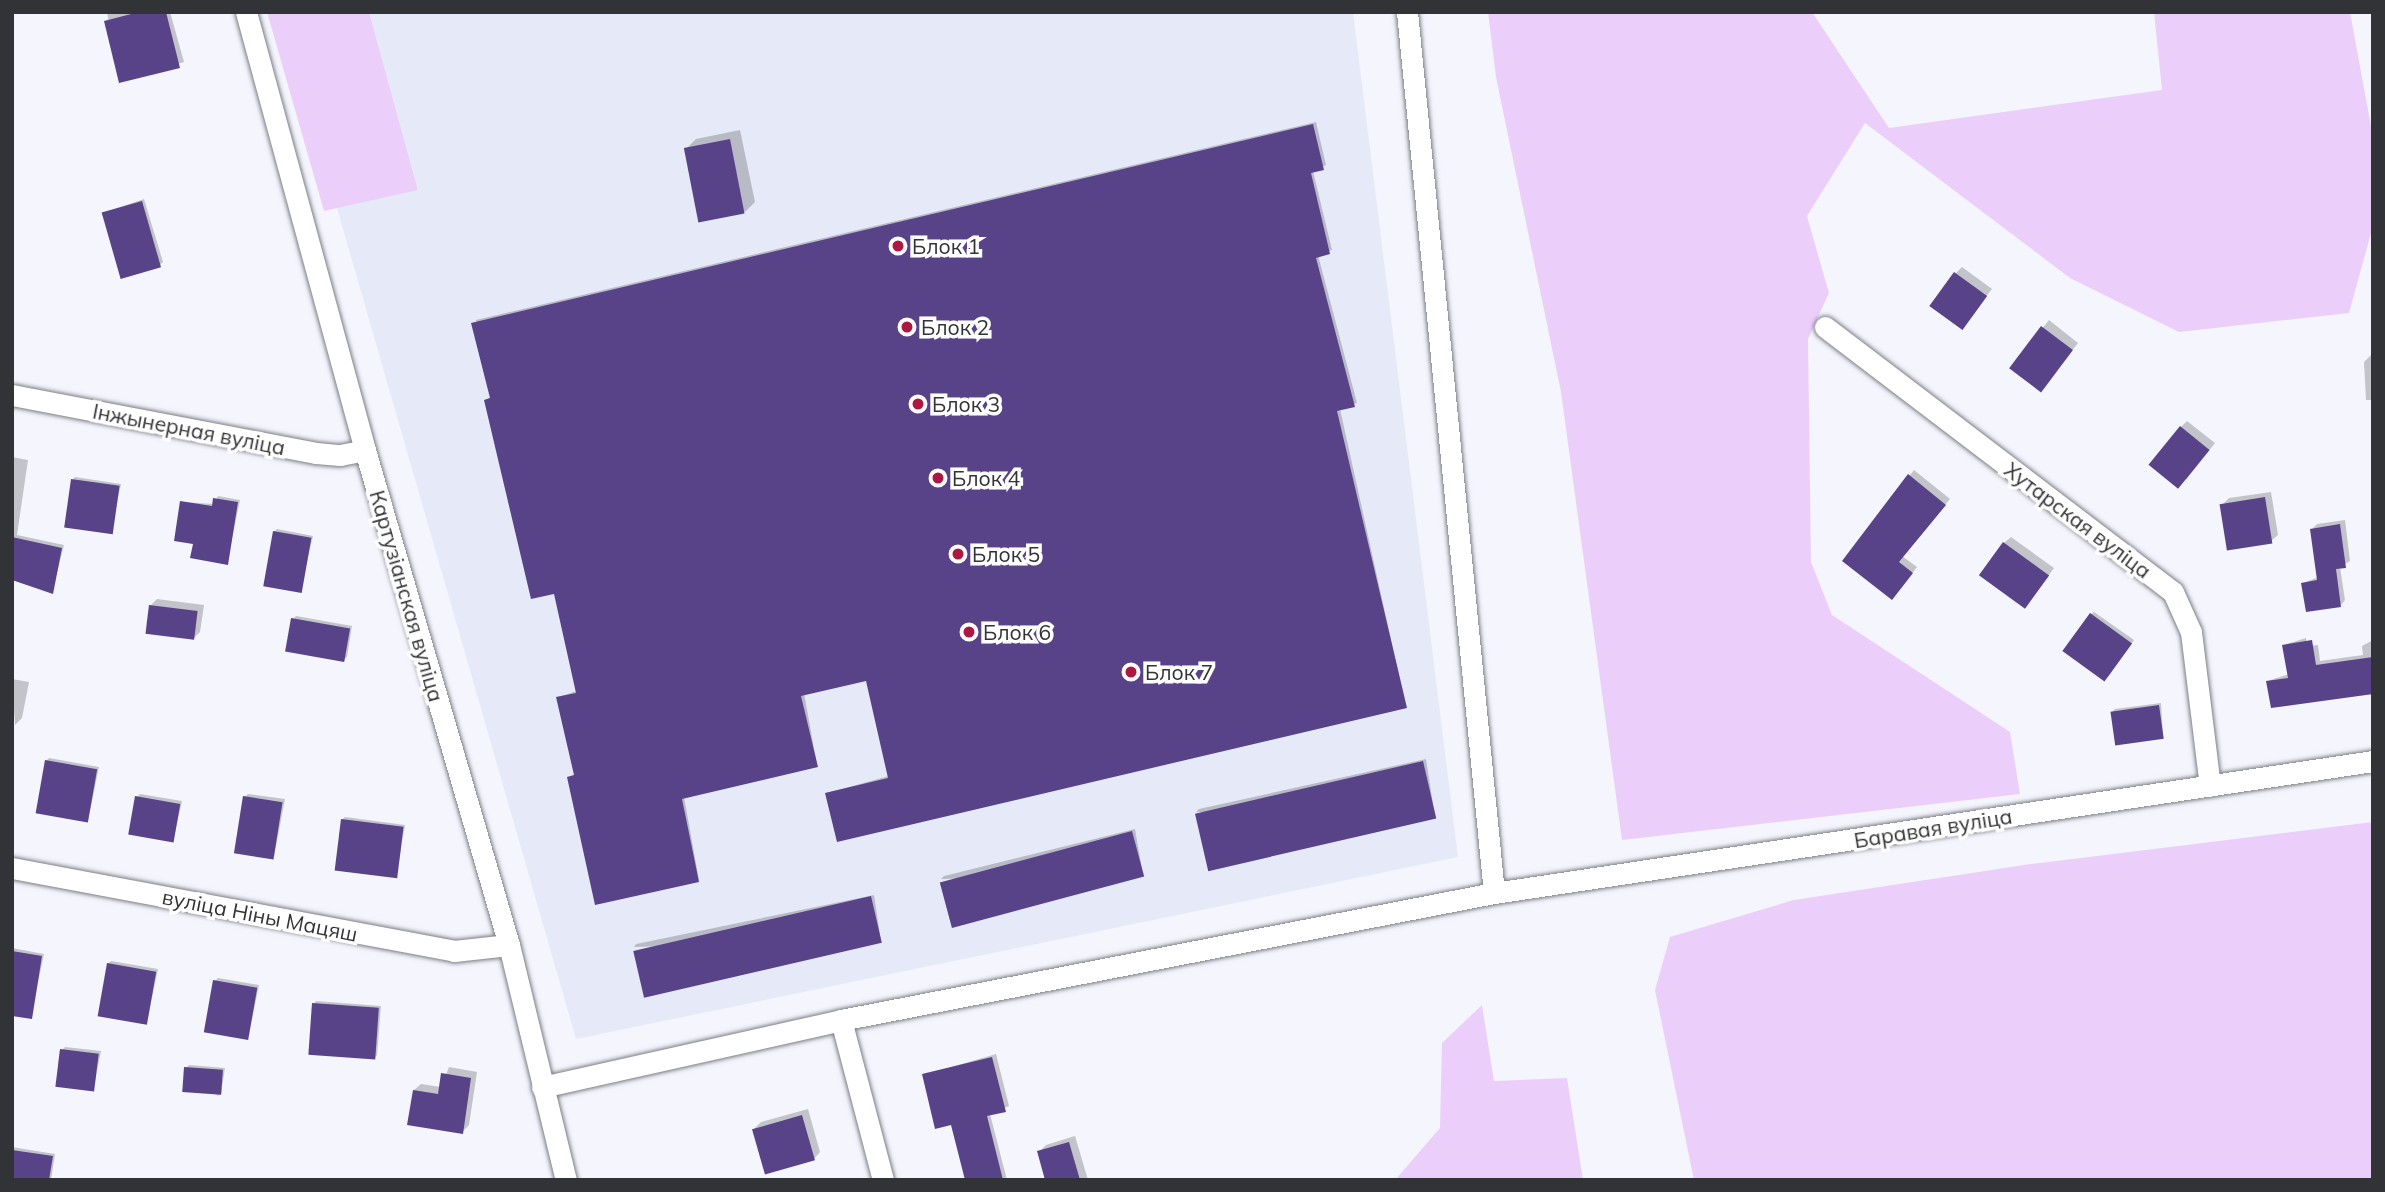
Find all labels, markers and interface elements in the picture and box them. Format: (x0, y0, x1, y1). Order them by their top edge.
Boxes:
place label: Блок 1 (912, 233, 980, 259)
marker: Блок 1 (890, 238, 906, 254)
place label: Блок 2 (921, 314, 989, 340)
marker: Блок 2 (899, 319, 915, 335)
place label: Блок 3 (932, 391, 1000, 417)
marker: Блок 3 (910, 396, 926, 412)
street label: Інжынерная вуліца (91, 398, 287, 460)
street label: Хутарская вуліца (2000, 457, 2156, 583)
place label: Блок 4 (952, 465, 1020, 491)
marker: Блок 4 (930, 470, 946, 486)
street label: Картузіанская вуліца (365, 487, 449, 705)
place label: Блок 5 (972, 541, 1040, 567)
marker: Блок 5 (950, 546, 966, 562)
place label: Блок 6 (983, 619, 1051, 645)
marker: Блок 6 (961, 624, 977, 640)
place label: Блок 7 (1145, 659, 1213, 685)
marker: Блок 7 (1123, 664, 1139, 680)
street label: Баравая вуліца (1852, 803, 2014, 853)
street label: вуліца Ніны Мацяш (160, 884, 360, 946)

